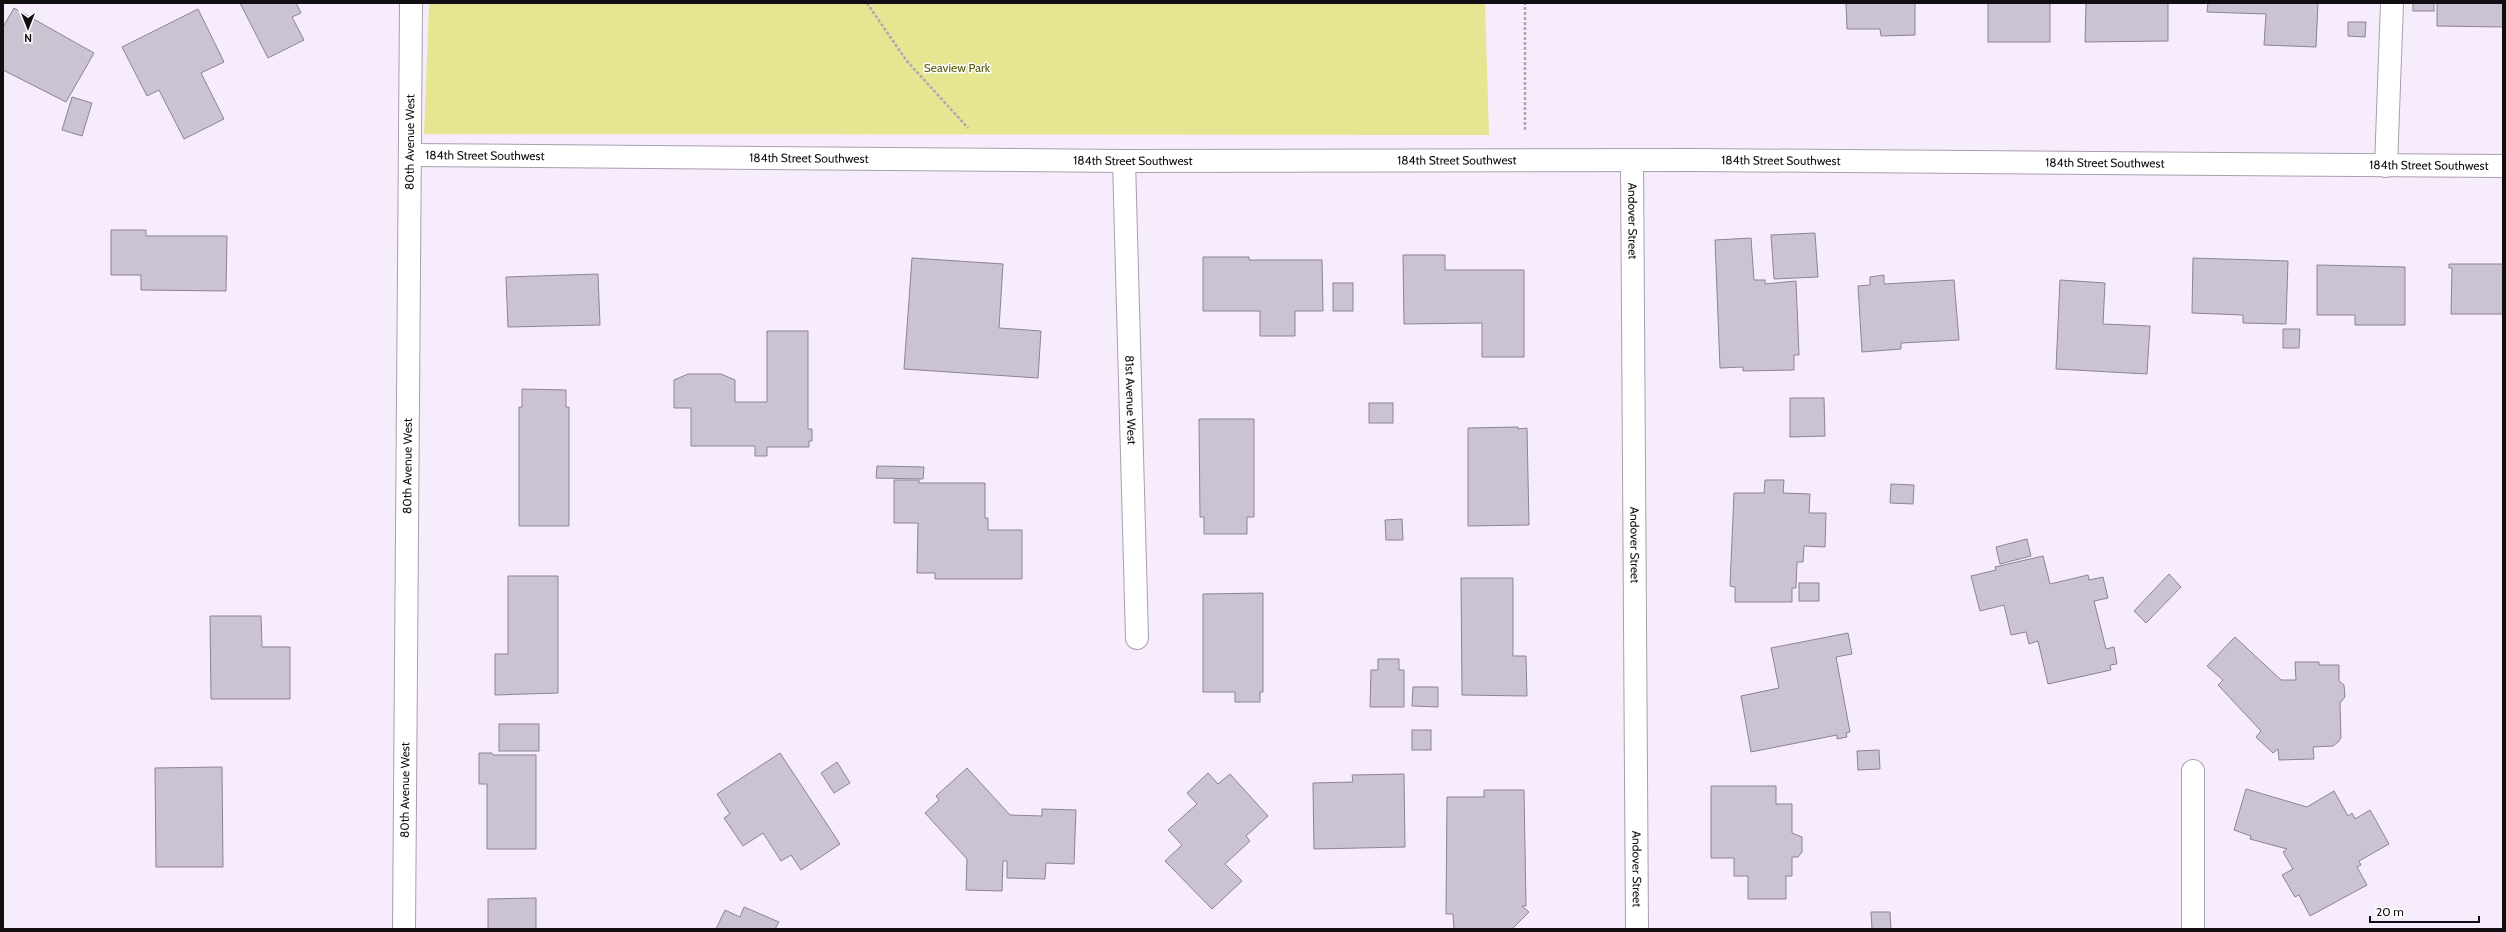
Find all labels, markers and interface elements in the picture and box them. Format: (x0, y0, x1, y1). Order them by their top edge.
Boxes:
north arrow (8, 8, 48, 48)
text: N (24, 31, 32, 45)
park label: Seaview Park (924, 60, 991, 75)
street label: 80th Avenue West (402, 94, 417, 190)
street label: 184th Street Southwest (425, 147, 545, 163)
street label: 184th Street Southwest (749, 150, 869, 166)
street label: 184th Street Southwest (1397, 152, 1517, 168)
street label: 184th Street Southwest (1721, 152, 1841, 168)
street label: 184th Street Southwest (1073, 153, 1193, 168)
street label: 184th Street Southwest (2045, 155, 2165, 170)
street label: 184th Street Southwest (2369, 157, 2489, 173)
street label: Andover Street (1625, 183, 1641, 259)
street label: 81st Avenue West (1122, 355, 1140, 445)
street label: 80th Avenue West (399, 418, 415, 514)
street label: Andover Street (1627, 507, 1643, 583)
street label: 80th Avenue West (397, 742, 412, 838)
street label: Andover Street (1629, 831, 1645, 907)
scale bar (2370, 898, 2479, 924)
text: 20 m (2376, 904, 2404, 919)

